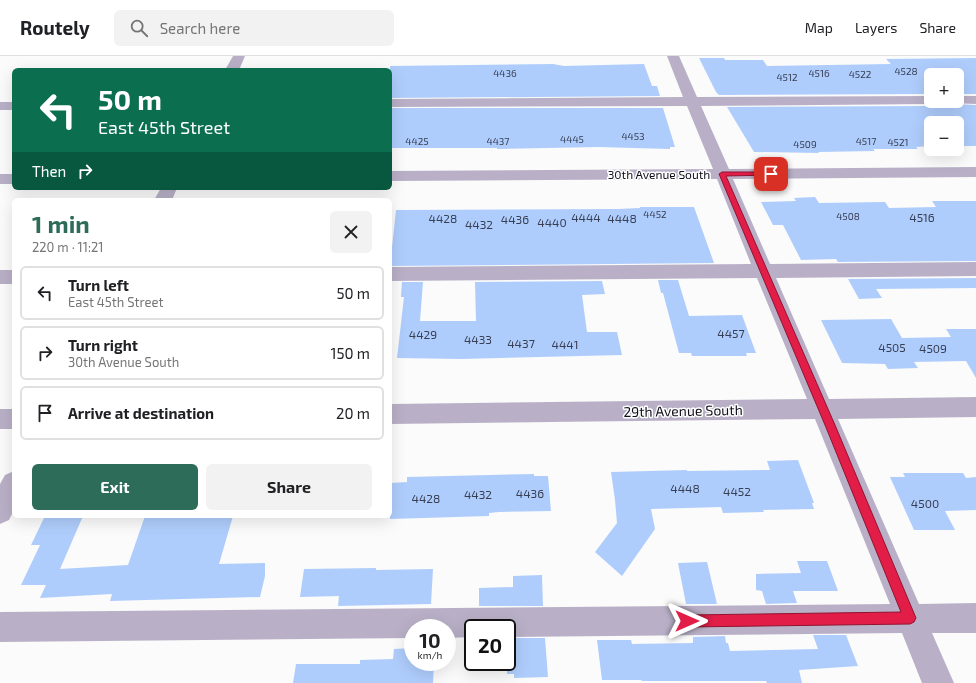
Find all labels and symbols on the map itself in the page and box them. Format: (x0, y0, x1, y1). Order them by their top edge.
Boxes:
house number: 4528 (894, 65, 918, 77)
house number: 4436 (493, 67, 517, 79)
house number: 4516 (808, 67, 830, 79)
house number: 4522 (849, 68, 872, 80)
house number: 4512 (776, 71, 798, 83)
house number: 4453 (621, 130, 645, 142)
house number: 4445 (560, 133, 584, 145)
house number: 4425 (405, 135, 429, 147)
house number: 4437 (487, 135, 509, 147)
house number: 4517 (856, 135, 876, 147)
house number: 4521 (887, 136, 909, 148)
house number: 4509 (793, 138, 817, 150)
pin (754, 157, 788, 191)
street label: 30th Avenue South (608, 167, 710, 181)
house number: 4452 (643, 208, 667, 220)
house number: 4444 (571, 210, 601, 224)
house number: 4508 (836, 210, 860, 222)
house number: 4516 (909, 210, 935, 224)
house number: 4428 (429, 211, 457, 225)
house number: 4448 (607, 211, 637, 225)
house number: 4436 (501, 212, 529, 226)
house number: 4440 (537, 215, 567, 229)
house number: 4432 (465, 217, 493, 231)
house number: 4457 (717, 326, 745, 340)
house number: 4429 (409, 327, 437, 341)
house number: 4433 (464, 332, 492, 346)
house number: 4437 (507, 336, 535, 350)
house number: 4441 (552, 337, 578, 351)
house number: 4505 (878, 340, 906, 354)
house number: 4509 (919, 341, 947, 355)
street label: 29th Avenue South (623, 401, 743, 420)
house number: 4448 (670, 481, 700, 495)
house number: 4452 (723, 484, 751, 498)
house number: 4436 (516, 486, 544, 500)
house number: 4432 (464, 487, 492, 501)
house number: 4428 (412, 491, 440, 505)
house number: 4500 (911, 496, 939, 510)
position arrow (666, 600, 708, 642)
speed limit sign: 20 (464, 619, 516, 671)

